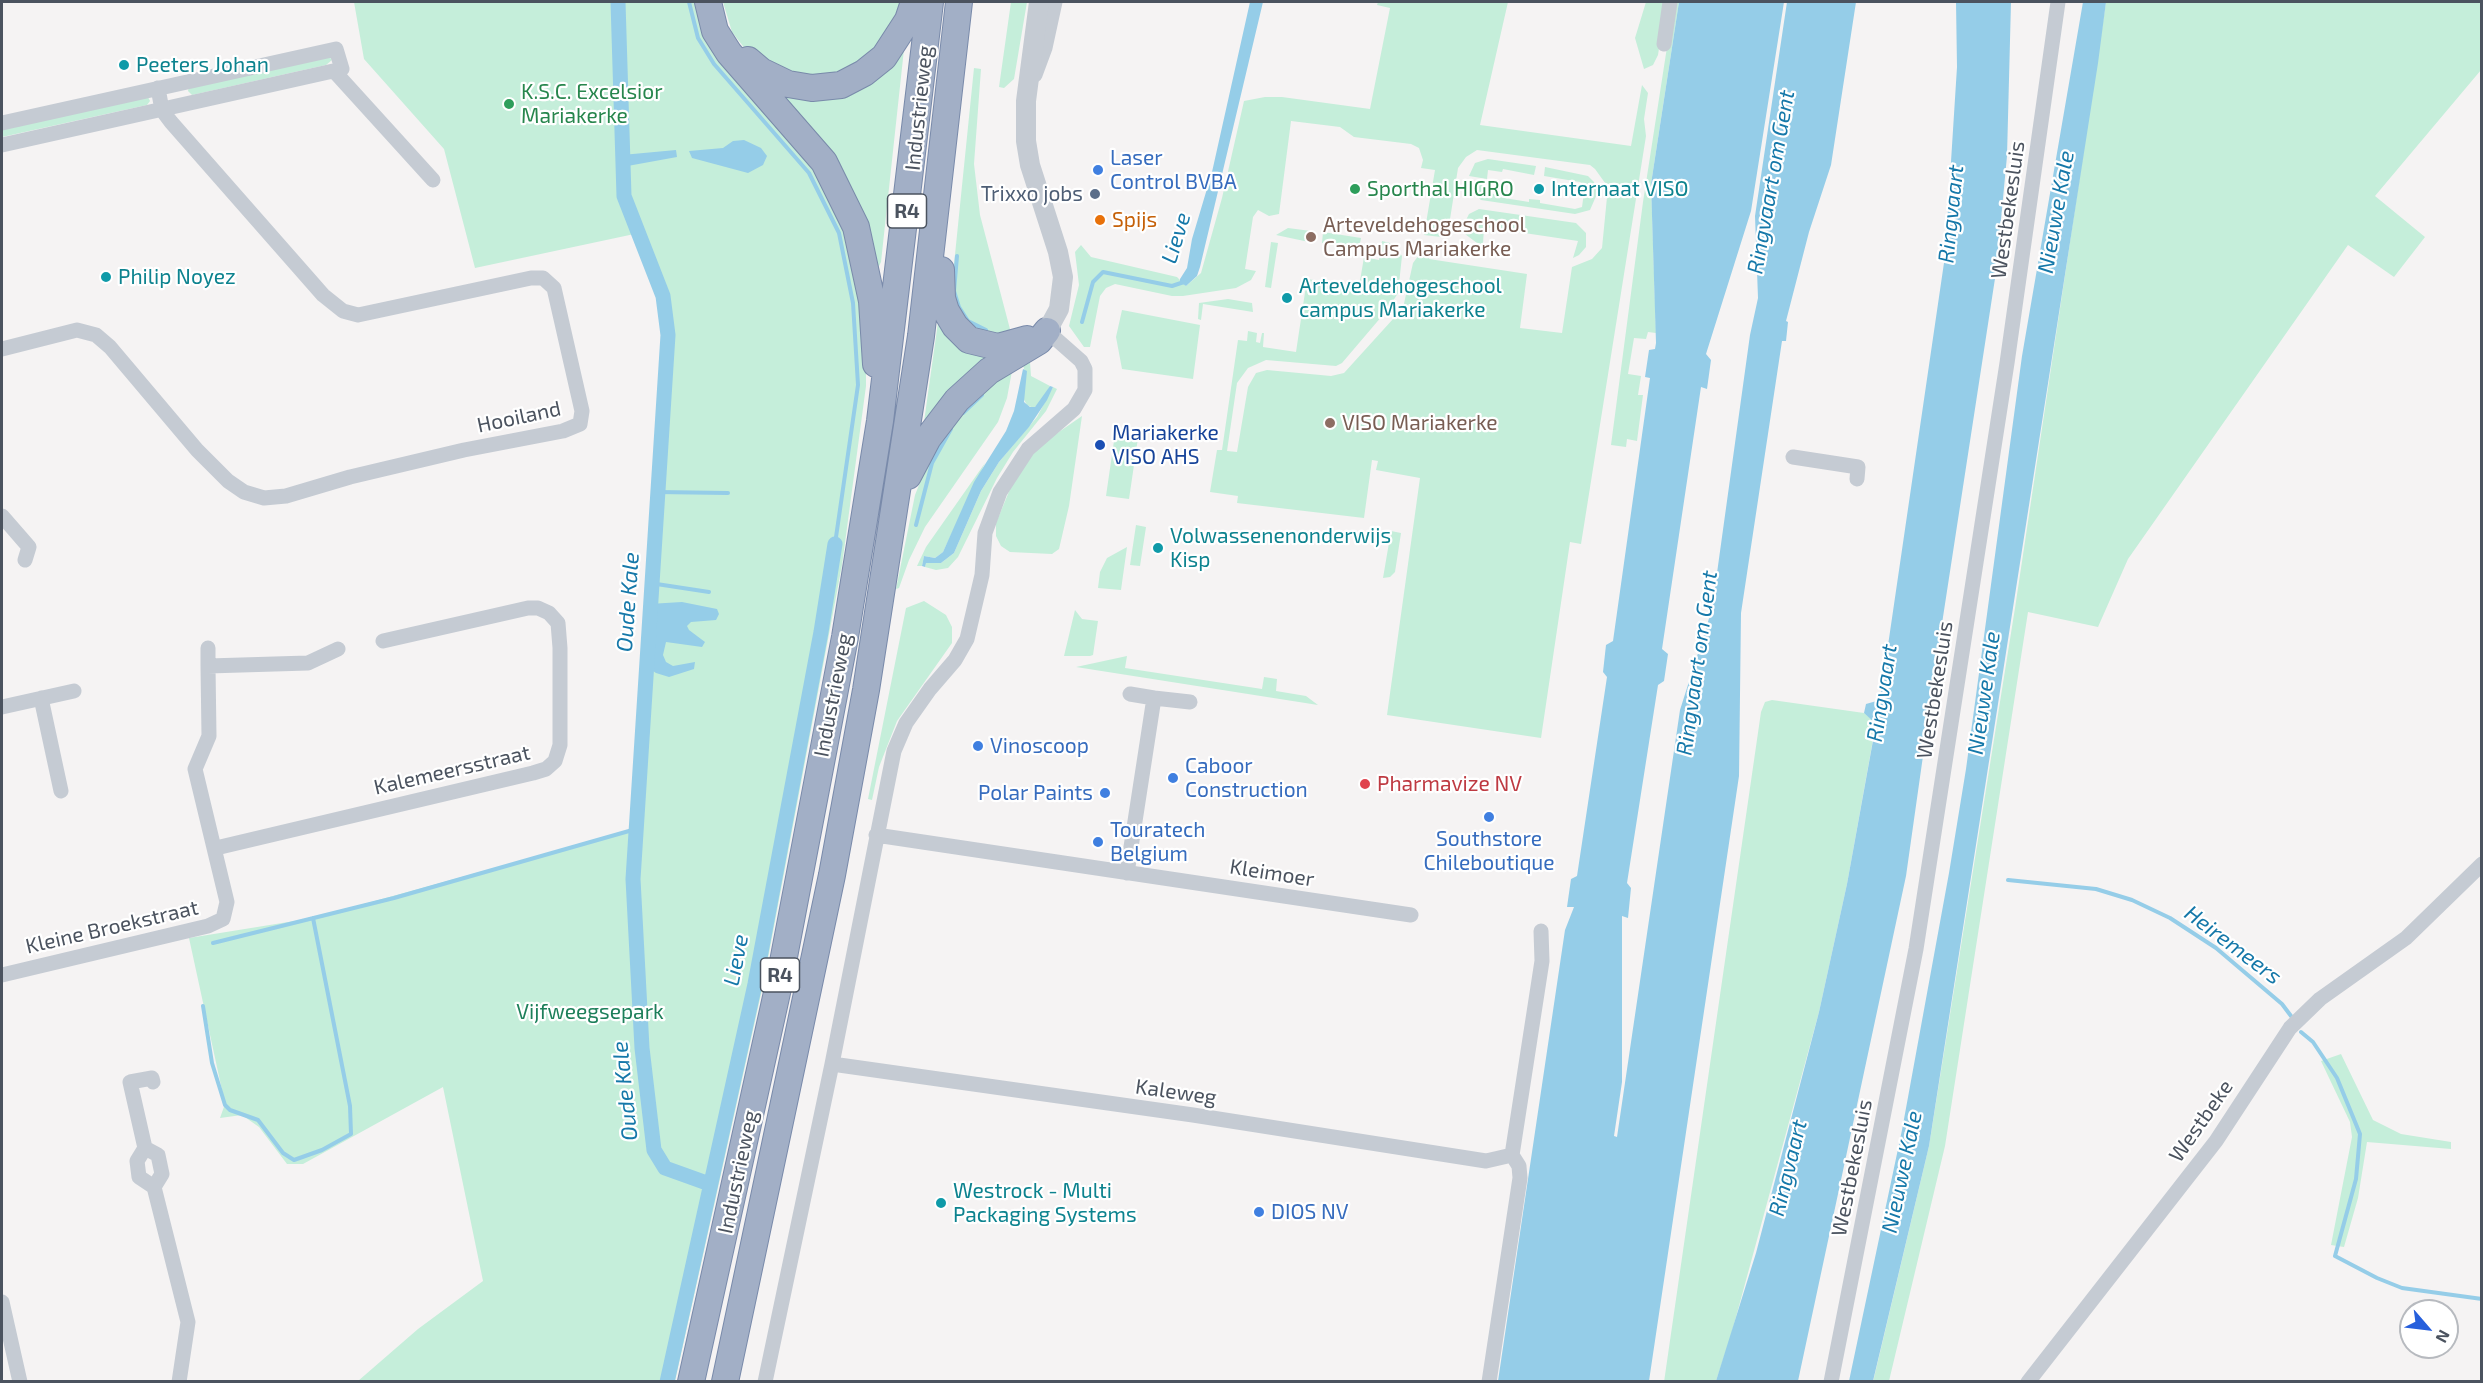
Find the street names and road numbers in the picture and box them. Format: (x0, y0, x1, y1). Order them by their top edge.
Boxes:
street label: Industrieweg (900, 44, 938, 172)
street label: Westbekesluis (1986, 139, 2030, 281)
road number: R4 (888, 194, 926, 228)
street label: Hooiland (475, 396, 563, 438)
street label: Westbekesluis (1912, 619, 1958, 761)
street label: Industrieweg (809, 631, 857, 759)
street label: Kalemeersstraat (371, 740, 533, 800)
street label: Kleimoer (1228, 854, 1316, 892)
street label: Kleine Broekstraat (23, 895, 201, 959)
road number: R4 (760, 958, 800, 992)
street label: Kaleweg (1134, 1074, 1218, 1110)
street label: Westbeke (2164, 1075, 2238, 1167)
street label: Westbekesluis (1826, 1097, 1878, 1239)
street label: Industrieweg (713, 1108, 763, 1236)

